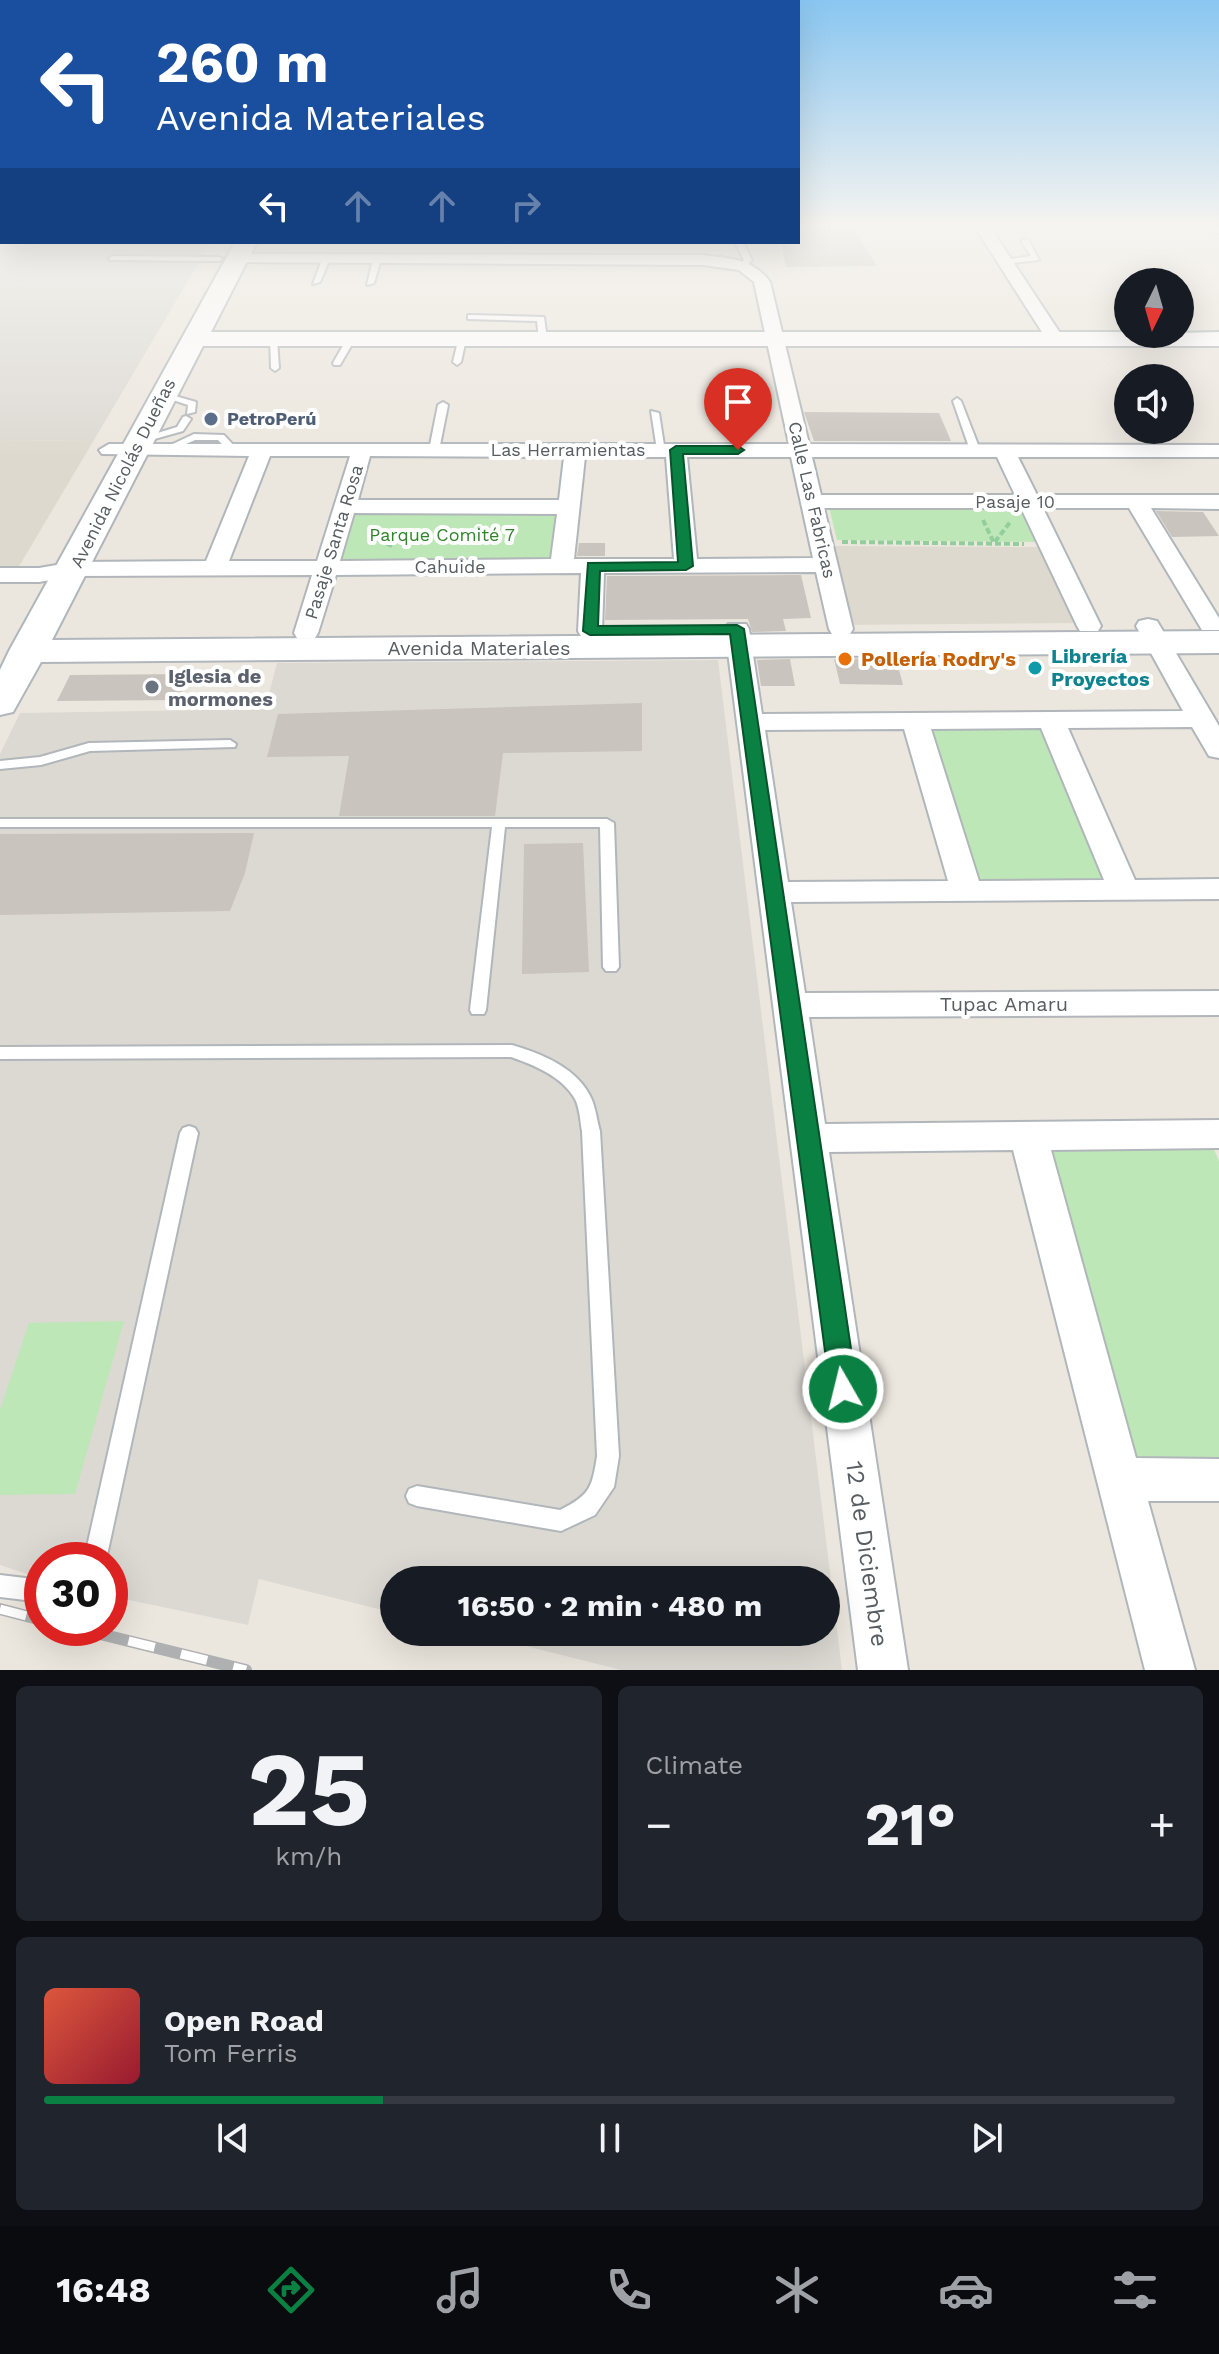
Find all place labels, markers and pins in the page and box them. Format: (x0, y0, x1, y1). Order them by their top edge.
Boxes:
pin (704, 368, 772, 450)
place label: PetroPerú (227, 408, 316, 429)
marker: PetroPerú (202, 410, 220, 428)
place label: Librería Proyectos (1051, 644, 1150, 691)
place label: Pollería Rodry's (861, 647, 1016, 671)
marker: Pollería Rodry's (836, 650, 854, 668)
marker: Librería Proyectos (1026, 659, 1044, 677)
place label: Iglesia de mormones (168, 664, 273, 711)
marker: Iglesia de mormones (143, 678, 161, 696)

